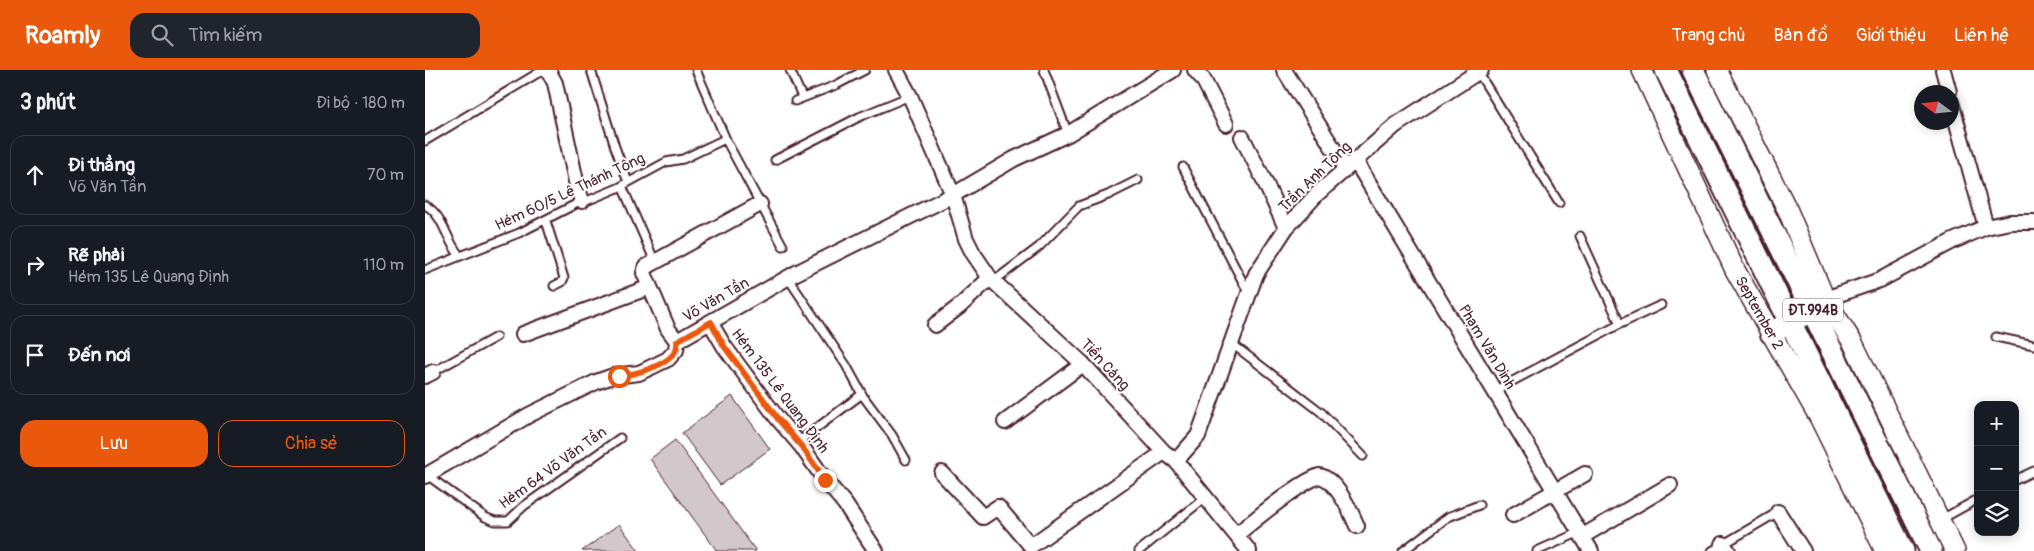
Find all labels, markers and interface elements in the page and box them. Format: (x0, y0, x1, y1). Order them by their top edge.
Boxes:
search box (130, 13, 480, 58)
text: Roamly (25, 21, 100, 50)
icon: search (148, 21, 176, 49)
text: Tìm kiếm (188, 23, 262, 47)
text: Trang chủ (1672, 24, 1746, 47)
text: Bản đồ (1774, 24, 1828, 47)
text: Giới thiệu (1856, 24, 1926, 47)
text: Liên hệ (1954, 24, 2009, 47)
north arrow (1914, 85, 1959, 130)
text: 3 phút (20, 89, 75, 116)
text: Đi bộ · 180 m (316, 93, 405, 113)
street label: Trần Anh Tông (1274, 137, 1355, 216)
street label: Hẻm 60/5 Lê Thánh Tông (492, 149, 648, 235)
text: Đi thẳng (68, 153, 135, 177)
icon: ahead (21, 161, 49, 189)
text: 70 m (367, 165, 404, 185)
text: Võ Văn Tần (68, 177, 146, 197)
text: Rẽ phải (68, 243, 124, 267)
icon: right (21, 251, 49, 279)
text: 110 m (363, 255, 404, 275)
text: Hẻm 135 Lê Quang Định (68, 267, 229, 287)
street label: Võ Văn Tần (679, 273, 753, 327)
street label: September 2 (1731, 273, 1788, 353)
road number: ĐT.994B (1783, 298, 1843, 322)
street label: Phạm Văn Dinh (1454, 301, 1520, 393)
street label: Hẻm 135 Lê Quang Định (727, 325, 833, 457)
street label: Tiền Cảng (1076, 335, 1134, 395)
icon: arrive (21, 341, 49, 369)
text: Đến nơi (68, 343, 130, 367)
route start (608, 365, 631, 388)
map controls (1974, 401, 2019, 536)
button: + (1974, 401, 2019, 446)
button: Lưu (20, 420, 208, 467)
button: Chia sẻ (218, 420, 405, 467)
street label: Hẻm 64 Võ Văn Tần (495, 422, 610, 513)
button: − (1974, 446, 2019, 491)
route end (814, 469, 837, 492)
button: layers (1974, 491, 2019, 536)

